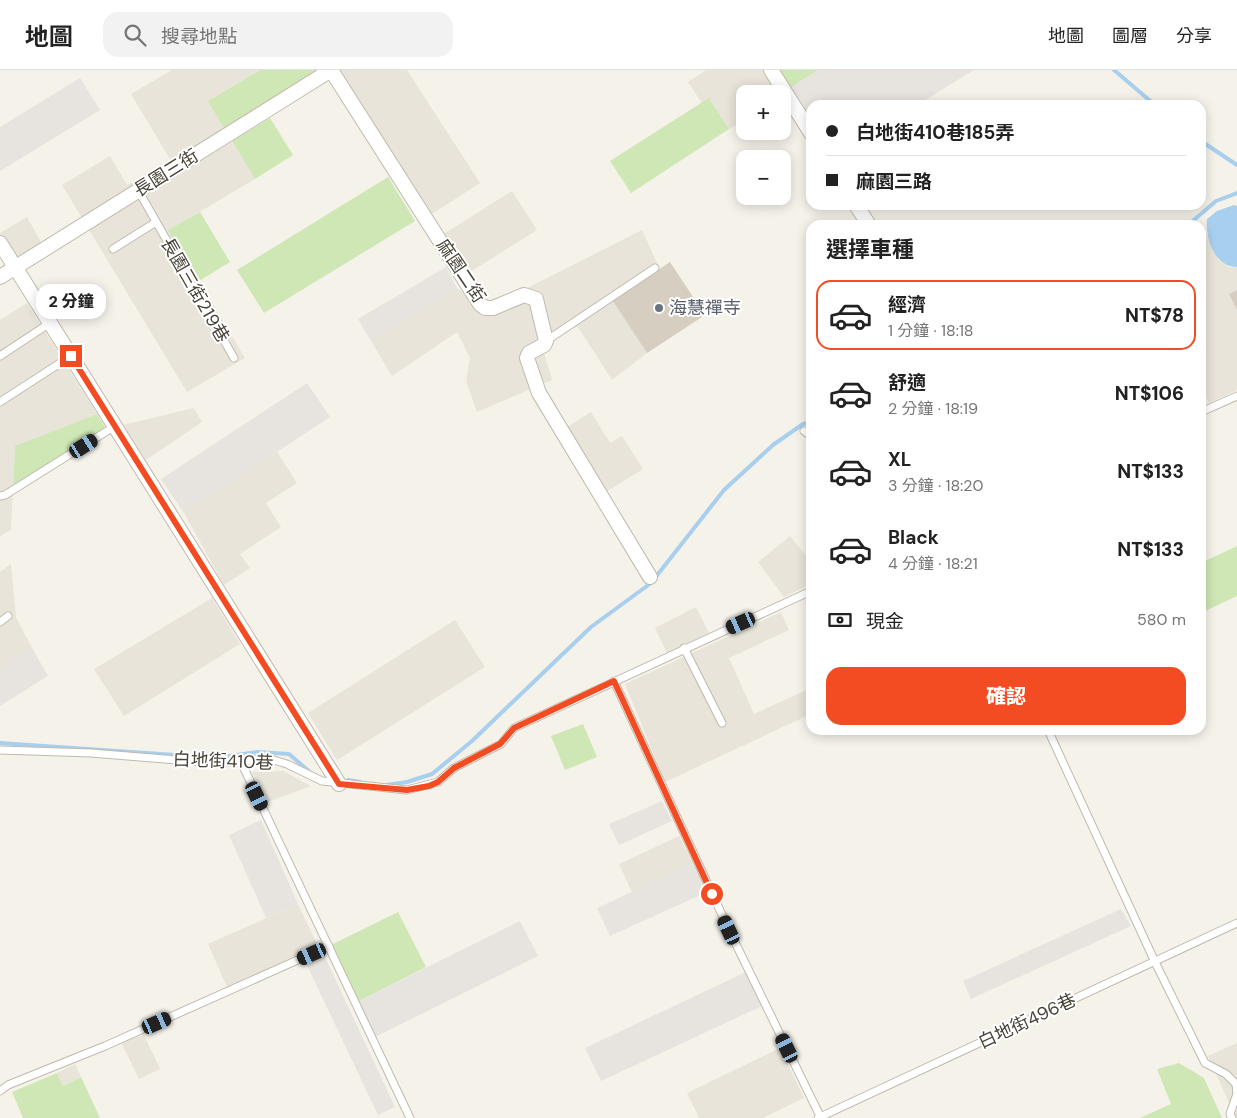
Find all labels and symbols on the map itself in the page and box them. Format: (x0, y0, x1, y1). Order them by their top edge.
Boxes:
street label: 長園三街 (129, 144, 203, 202)
street label: 長園三街219巷 (155, 233, 235, 347)
street label: 麻園二街 (431, 234, 491, 308)
callout: 2 分鐘 (36, 284, 106, 318)
place label: 海慧禪寺 (669, 296, 741, 320)
marker: 海慧禪寺 (653, 302, 665, 314)
route end (60, 345, 82, 367)
car (67, 432, 100, 460)
car (724, 610, 757, 636)
street label: 白地街410巷 (172, 747, 274, 775)
car (243, 779, 270, 813)
route start (701, 883, 723, 905)
car (715, 913, 742, 947)
car (295, 941, 328, 967)
street label: 白地街496巷 (974, 988, 1080, 1054)
car (140, 1010, 173, 1036)
car (773, 1031, 800, 1065)

